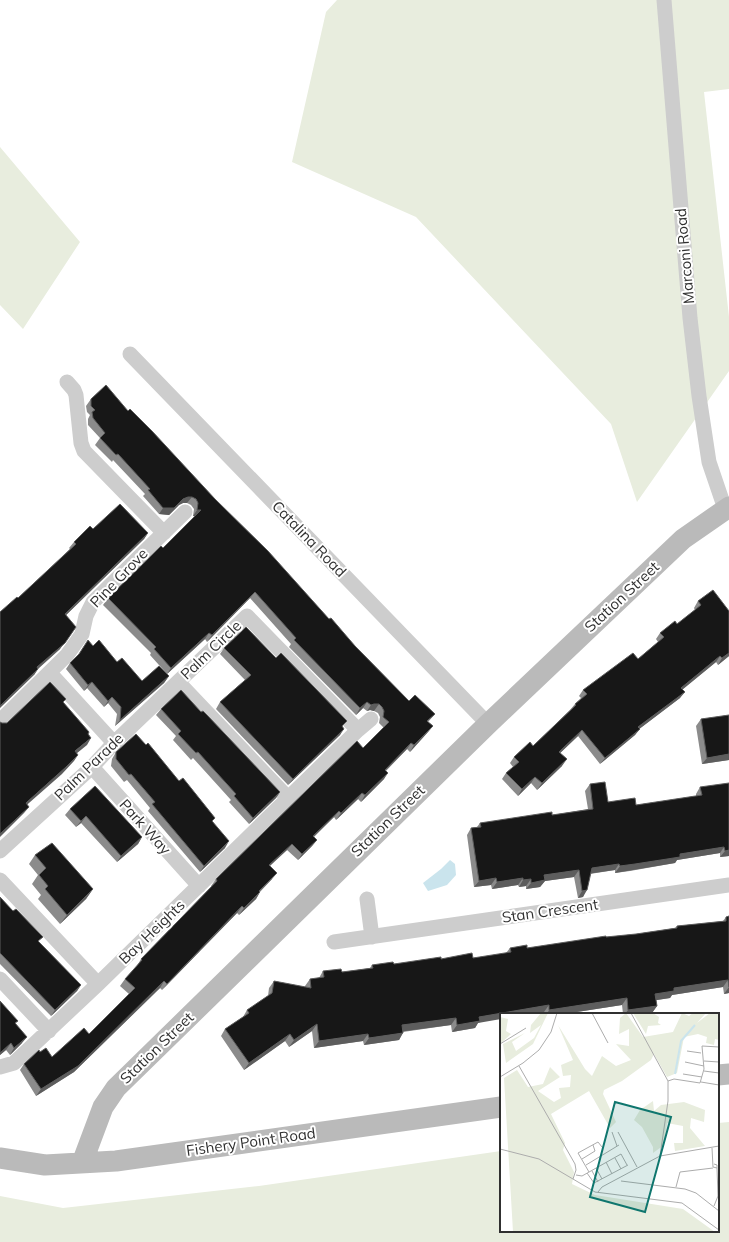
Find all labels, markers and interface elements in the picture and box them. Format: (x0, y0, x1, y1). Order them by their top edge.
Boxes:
street label: Marconi Road (671, 207, 698, 305)
street label: Catalina Road (268, 496, 351, 581)
street label: Pine Grove (86, 544, 152, 611)
street label: Station Street (580, 557, 663, 636)
street label: Palm Circle (176, 616, 245, 683)
street label: Palm Parade (50, 729, 127, 804)
street label: Station Street (347, 781, 428, 861)
street label: Park Way (115, 795, 175, 858)
street label: Stan Crescent (501, 894, 599, 927)
street label: Bay Heights (115, 895, 189, 968)
street label: Station Street (116, 1008, 197, 1088)
inset map (500, 1013, 719, 1232)
street label: Fishery Point Road (185, 1123, 317, 1160)

